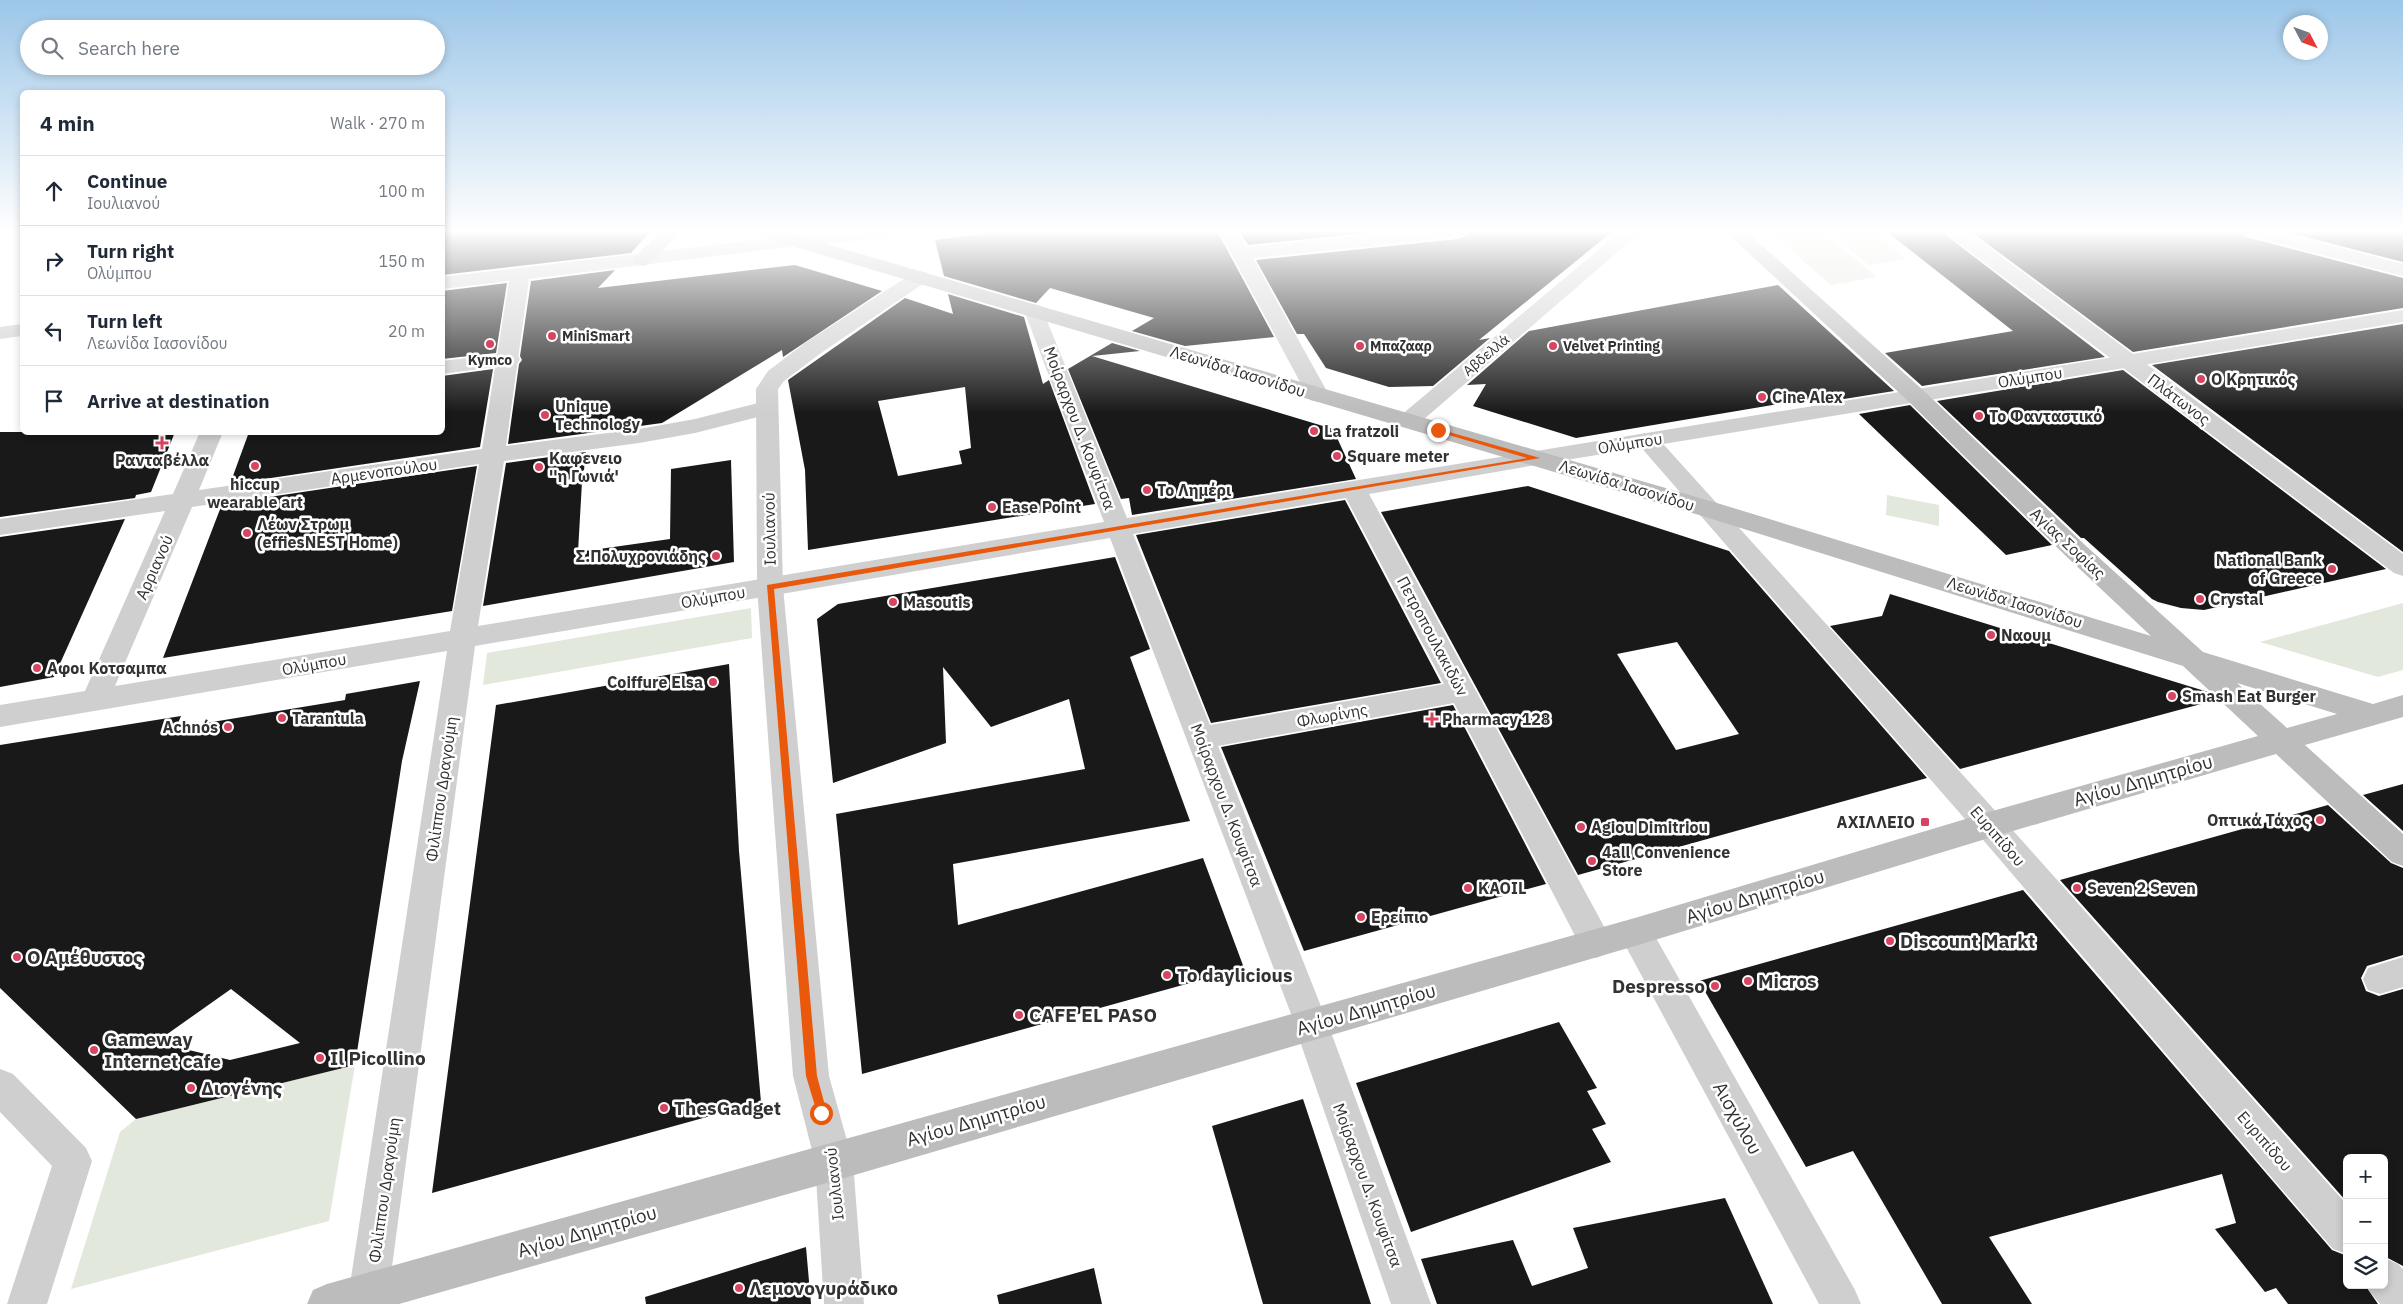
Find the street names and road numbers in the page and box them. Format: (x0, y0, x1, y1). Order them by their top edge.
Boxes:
street label: Αβδελλά (1459, 330, 1513, 380)
street label: Λεωνίδα Ιασονίδου (1168, 341, 1308, 401)
street label: Μοίραρχου Δ. Κουφίτσα (1040, 344, 1120, 512)
street label: Ολύμπου (1996, 362, 2064, 392)
street label: Πλάτωνος (2144, 369, 2214, 429)
street label: Ολύμπου (1596, 428, 1664, 458)
street label: Αρμενοπούλου (329, 454, 439, 488)
street label: Λεωνίδα Ιασονίδου (1557, 455, 1697, 515)
street label: Ιουλιανού (758, 492, 780, 566)
street label: Αγίας Σοφίας (2026, 503, 2110, 583)
street label: Αρριανού (131, 531, 177, 603)
street label: Λεωνίδα Ιασονίδου (1945, 572, 2085, 632)
street label: Πετροπουλακιδών (1393, 573, 1473, 699)
street label: Ολύμπου (679, 581, 747, 613)
street label: Ολύμπου (280, 648, 348, 680)
street label: Φλωρίνης (1295, 699, 1369, 731)
street label: Φιλίππου Δραγούμη (421, 715, 461, 863)
street label: Μοίραρχου Δ. Κουφίτσα (1187, 721, 1267, 889)
street label: Αγίου Δημητρίου (2071, 749, 2215, 811)
street label: Ευριπίδου (1966, 802, 2030, 870)
street label: Αγίου Δημητρίου (1683, 864, 1827, 928)
street label: Αγίου Δημητρίου (1294, 978, 1438, 1040)
street label: Αισχύλου (1708, 1077, 1768, 1159)
street label: Αγίου Δημητρίου (904, 1089, 1048, 1151)
street label: Μοίραρχου Δ. Κουφίτσα (1329, 1100, 1407, 1270)
street label: Ευριπίδου (2233, 1107, 2297, 1175)
street label: Φιλίππου Δραγούμη (364, 1116, 404, 1264)
street label: Ιουλιανού (820, 1146, 848, 1222)
street label: Αγίου Δημητρίου (515, 1200, 659, 1262)

